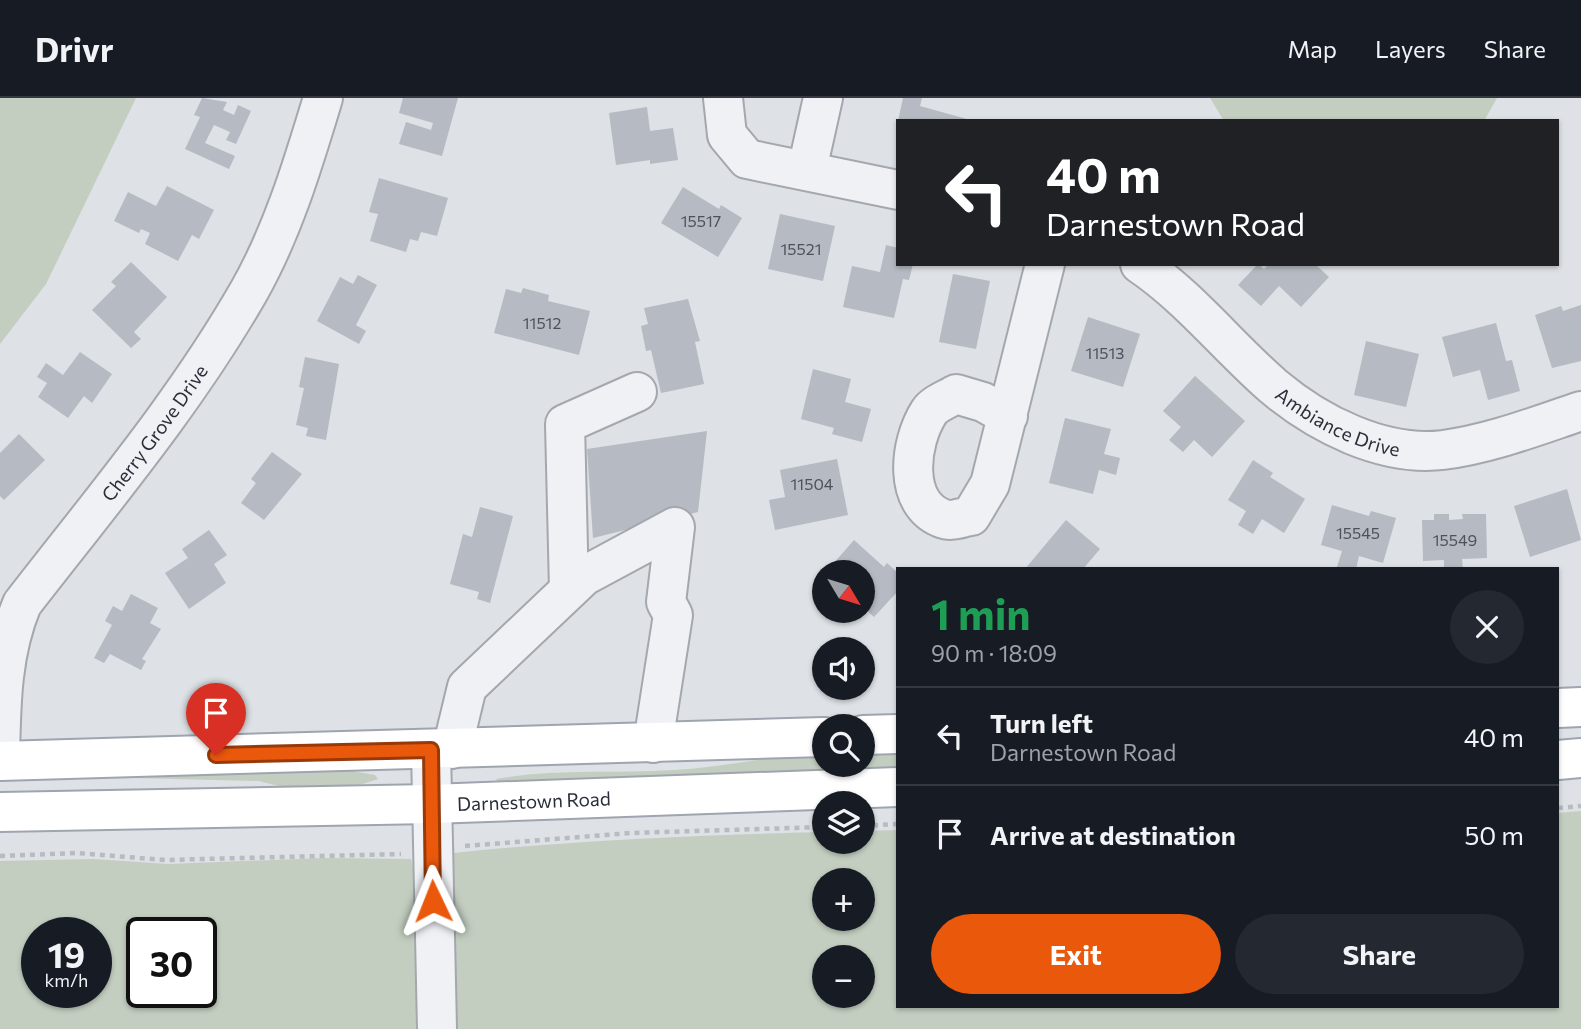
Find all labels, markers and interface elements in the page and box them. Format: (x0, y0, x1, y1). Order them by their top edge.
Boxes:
text: Drivr (35, 28, 114, 69)
text: Map (1288, 34, 1337, 63)
text: Layers (1375, 34, 1446, 63)
text: Share (1484, 34, 1546, 63)
text: 40 m (1046, 143, 1161, 203)
icon: left (931, 147, 1022, 238)
text: Darnestown Road (1046, 203, 1305, 243)
house number: 15517 (681, 211, 721, 230)
house number: 15521 (781, 239, 821, 258)
house number: 11512 (523, 313, 561, 332)
house number: 11513 (1086, 343, 1124, 362)
street label: Cherry Grove Drive (96, 360, 212, 505)
street label: Ambiance Drive (1272, 382, 1402, 460)
house number: 11504 (791, 474, 834, 493)
house number: 15545 (1336, 523, 1380, 542)
house number: 15549 (1433, 530, 1477, 549)
north arrow (812, 560, 875, 623)
map controls (812, 560, 875, 1008)
text: 1 min (931, 587, 1031, 639)
button: close (1450, 590, 1524, 664)
button: sound (812, 637, 875, 700)
text: 90 m · 18:09 (931, 639, 1057, 667)
pin (186, 683, 246, 755)
icon: arrive (197, 694, 235, 732)
text: Turn left (990, 707, 1093, 738)
button: search (812, 714, 875, 777)
icon: left (931, 717, 969, 755)
text: 40 m (1464, 721, 1524, 752)
text: Darnestown Road (990, 738, 1176, 766)
street label: Darnestown Road (457, 786, 611, 815)
button: layers (812, 791, 875, 854)
icon: arrive (931, 815, 969, 853)
text: Arrive at destination (990, 819, 1236, 850)
text: 50 m (1464, 819, 1524, 850)
position arrow (396, 864, 470, 938)
button: + (812, 868, 875, 931)
button: Exit (931, 914, 1221, 994)
button: Share (1235, 914, 1524, 994)
speed limit sign: 30 (126, 917, 217, 1008)
text: 19 (48, 932, 85, 975)
button: − (812, 945, 875, 1008)
text: km/h (45, 969, 88, 991)

